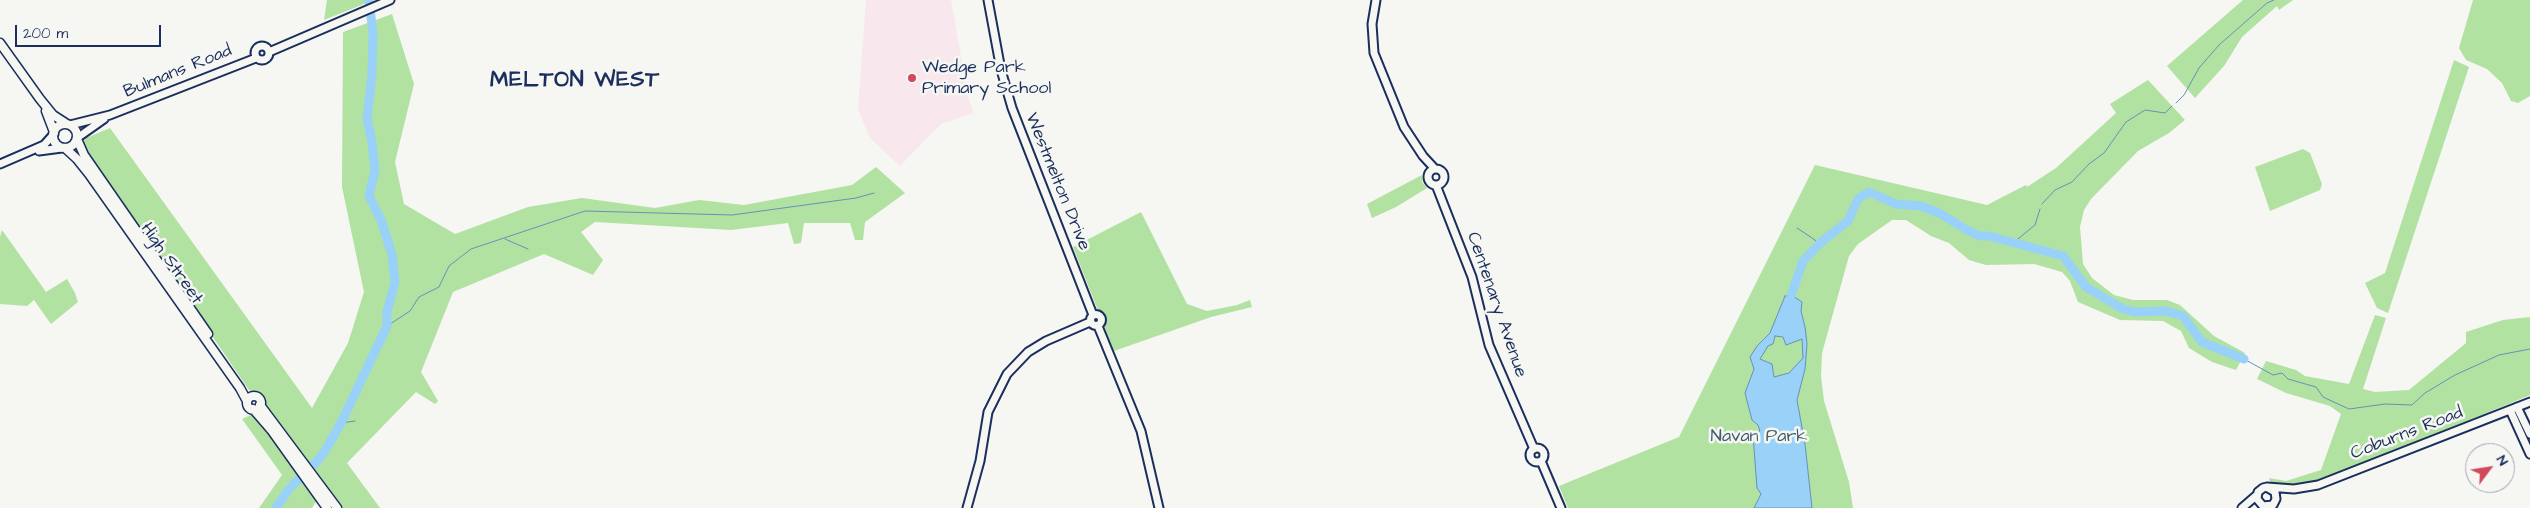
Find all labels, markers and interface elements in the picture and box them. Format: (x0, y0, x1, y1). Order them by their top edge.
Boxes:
scale bar (18, 15, 164, 47)
text: 200 m (23, 23, 68, 44)
street label: Bulmans Road (121, 41, 235, 103)
place label: Wedge Park Primary School (922, 57, 1051, 100)
district label: MELTON WEST (489, 68, 661, 94)
marker: Wedge Park Primary School (906, 72, 918, 84)
street label: Westmelton Drive (1020, 110, 1094, 254)
street label: High Street (135, 219, 207, 309)
street label: Centenary Avenue (1461, 230, 1531, 380)
street label: Coburns Road (2348, 403, 2466, 465)
park label: Navan Park (1711, 426, 1807, 448)
north arrow (2465, 443, 2515, 493)
text: N (2491, 452, 2513, 470)

